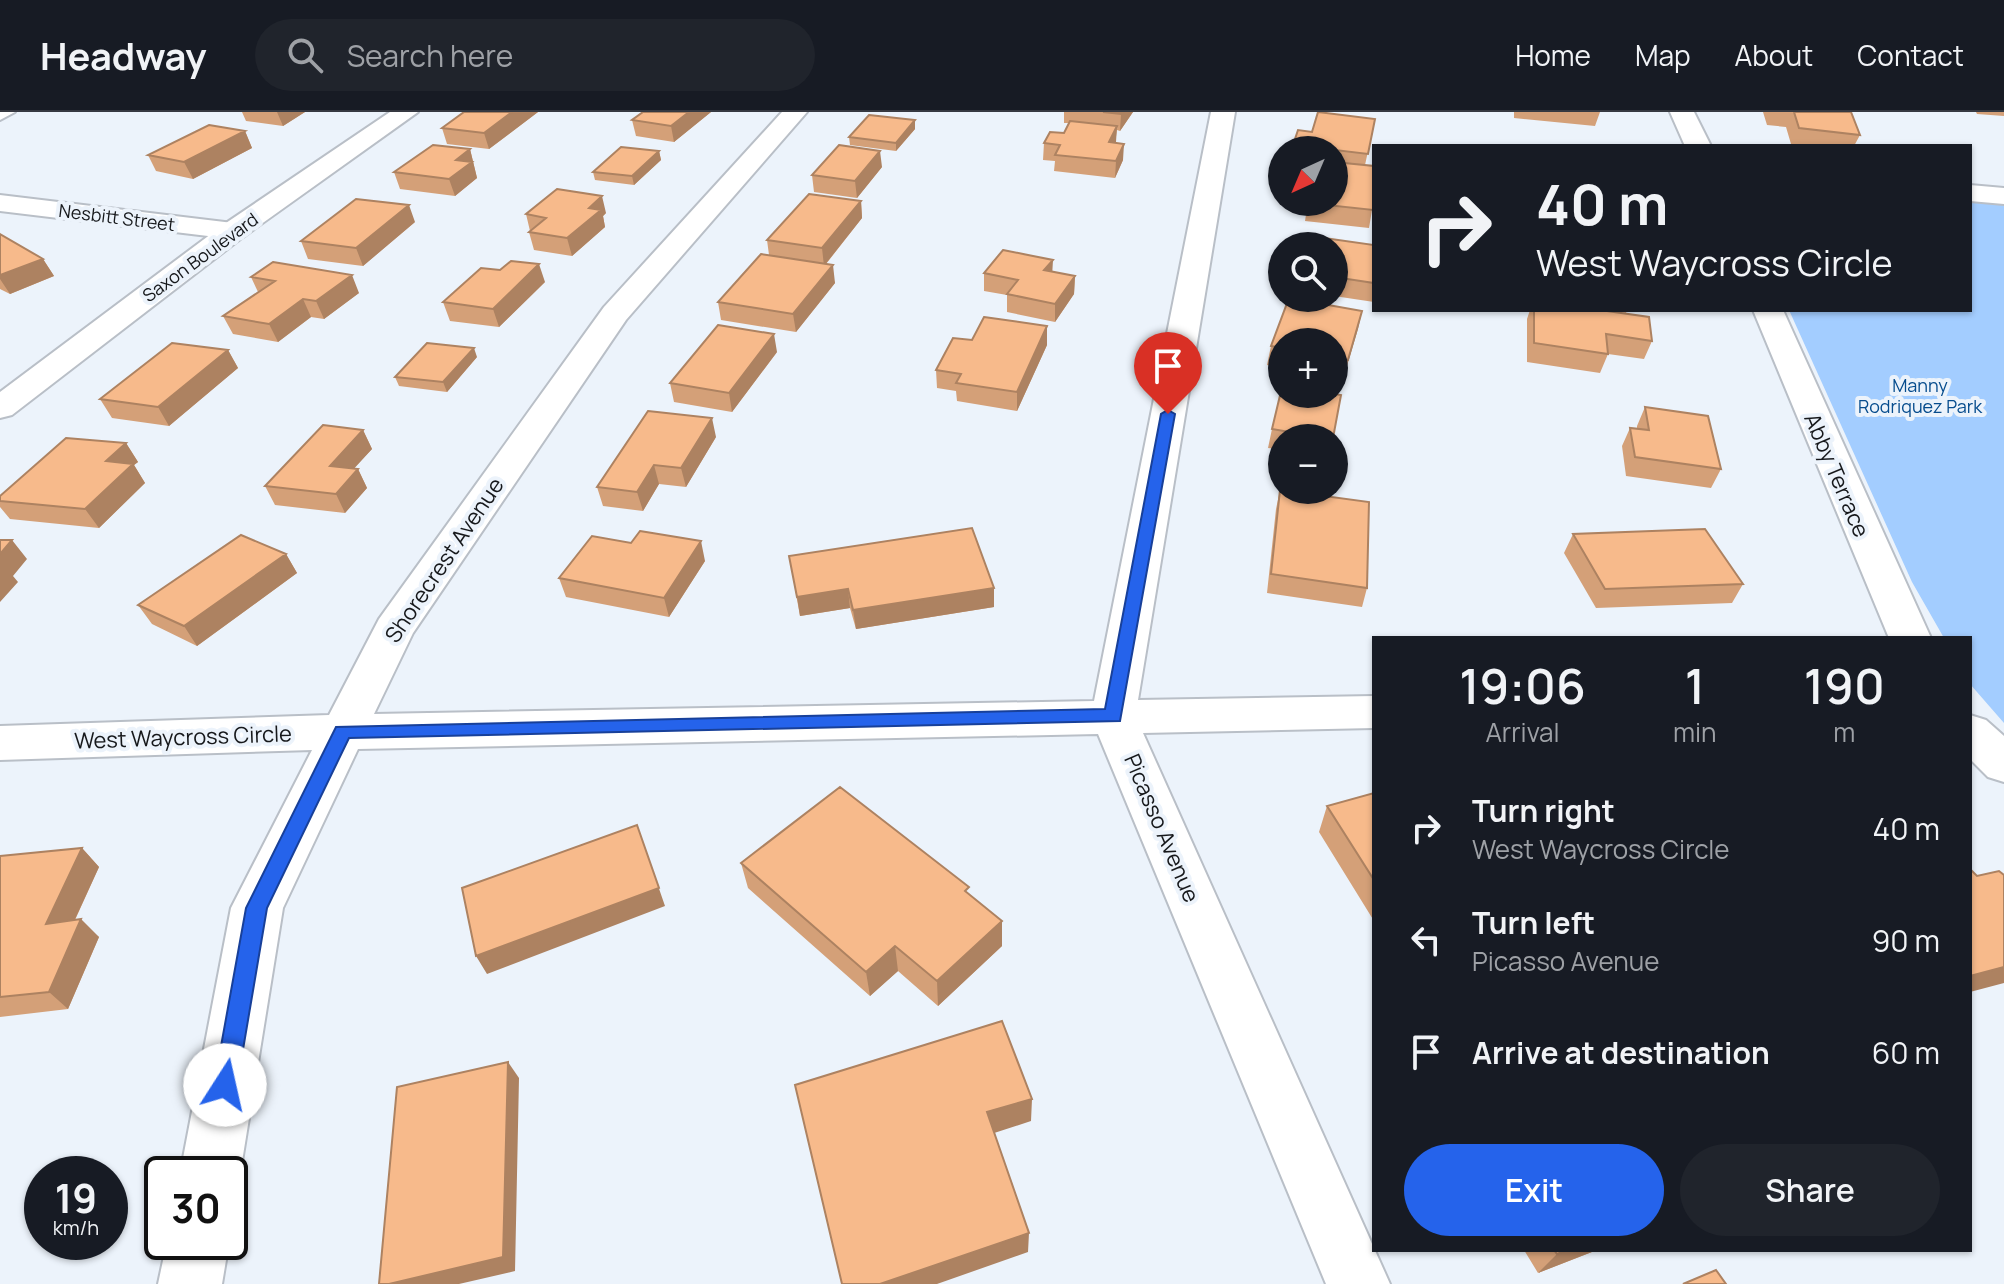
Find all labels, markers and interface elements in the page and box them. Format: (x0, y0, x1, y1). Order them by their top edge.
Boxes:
search box (255, 19, 815, 91)
text: Headway (40, 29, 207, 81)
icon: search (283, 33, 327, 77)
text: Search here (347, 35, 513, 76)
text: Home (1515, 36, 1591, 74)
text: Map (1635, 36, 1691, 74)
text: About (1735, 36, 1813, 74)
text: Contact (1857, 36, 1964, 74)
north arrow (1268, 136, 1348, 216)
map controls (1268, 136, 1348, 504)
text: 40 m (1536, 165, 1668, 242)
icon: right (1404, 176, 1508, 280)
street label: Nesbitt Street (57, 198, 177, 236)
street label: Saxon Boulevard (137, 207, 263, 307)
button: search (1268, 232, 1348, 312)
text: West Waycross Circle (1536, 238, 1893, 287)
button: + (1268, 328, 1348, 408)
pin (1134, 332, 1202, 414)
icon: arrive (1146, 344, 1190, 388)
park label: Manny Rodriquez Park (1858, 373, 1983, 418)
street label: Abby Terrace (1797, 408, 1877, 542)
button: − (1268, 424, 1348, 504)
street label: Shorecrest Avenue (378, 471, 510, 648)
text: 19:06 (1459, 653, 1586, 718)
text: 1 (1685, 653, 1705, 718)
text: 190 (1804, 653, 1885, 718)
text: Arrival (1485, 714, 1560, 750)
text: min (1673, 714, 1717, 750)
text: m (1833, 714, 1855, 750)
street label: West Waycross Circle (74, 718, 293, 756)
street label: Picasso Avenue (1117, 749, 1207, 907)
text: Turn right (1472, 790, 1615, 831)
icon: right (1404, 806, 1448, 850)
text: 40 m (1873, 808, 1940, 849)
text: West Waycross Circle (1472, 831, 1730, 867)
text: Turn left (1472, 902, 1595, 943)
icon: left (1404, 918, 1448, 962)
text: 90 m (1872, 920, 1940, 961)
text: Picasso Avenue (1472, 943, 1659, 979)
icon: arrive (1404, 1030, 1448, 1074)
text: Arrive at destination (1472, 1032, 1770, 1073)
text: 60 m (1872, 1032, 1940, 1073)
position arrow (183, 1043, 267, 1127)
button: Exit (1404, 1144, 1664, 1236)
button: Share (1680, 1144, 1940, 1236)
speed limit sign: 30 (144, 1156, 248, 1260)
text: 19 (55, 1170, 97, 1225)
text: km/h (53, 1214, 99, 1241)

